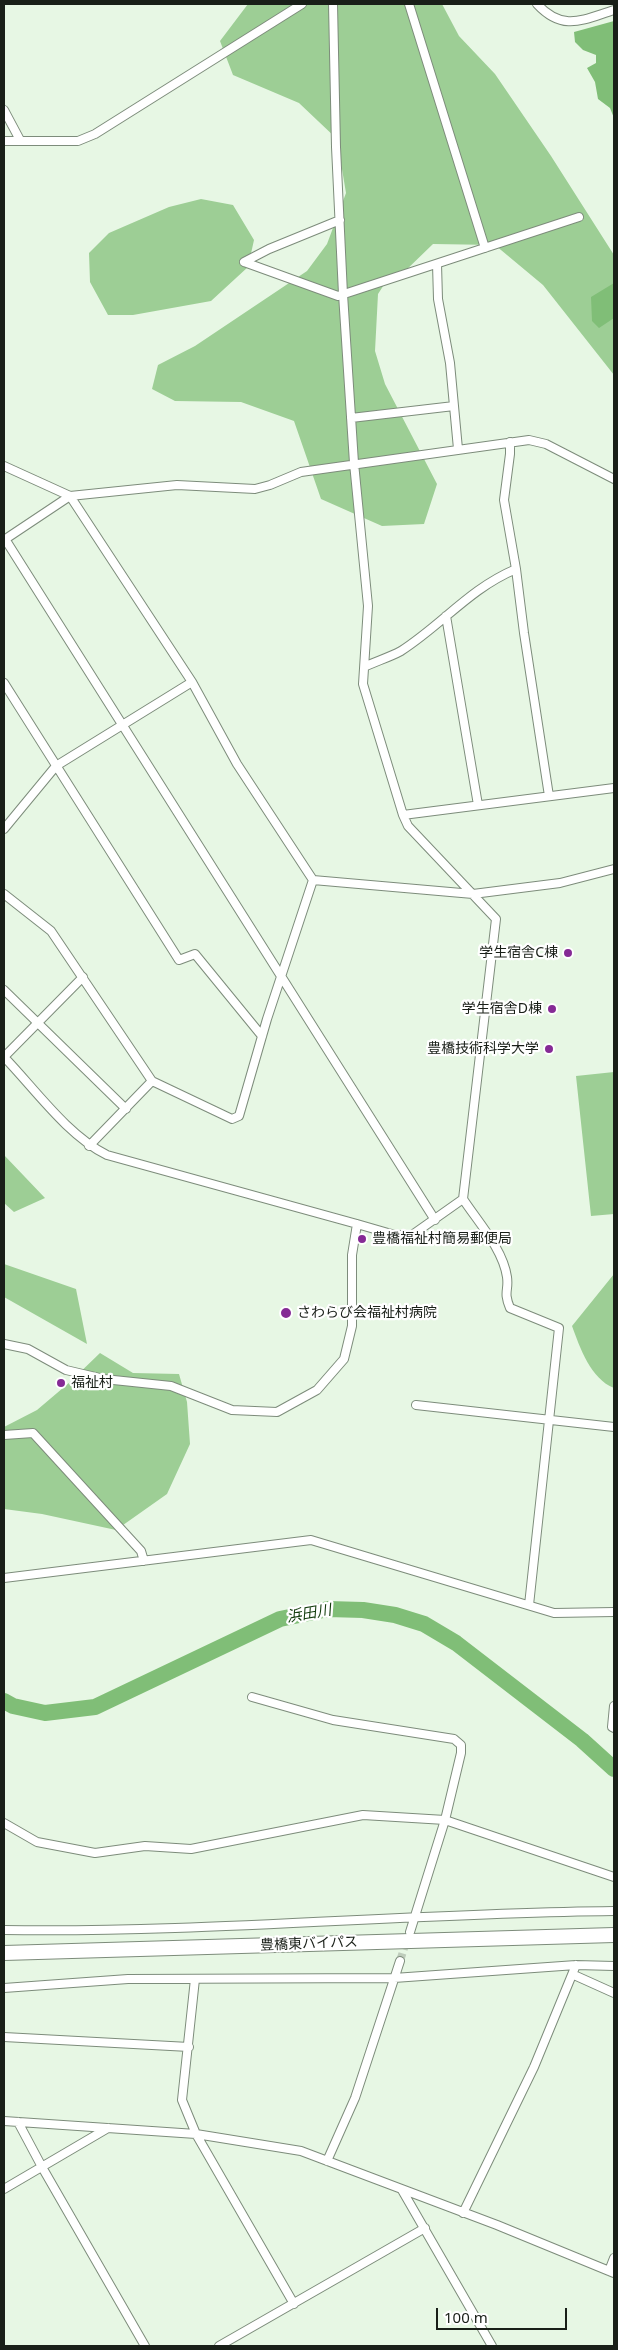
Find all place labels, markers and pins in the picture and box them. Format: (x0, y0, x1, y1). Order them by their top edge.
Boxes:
place label: 学生宿舎C棟 (479, 945, 558, 961)
marker: 学生宿舎C棟 (562, 947, 574, 959)
place label: 学生宿舎D棟 (462, 1001, 542, 1017)
marker: 学生宿舎D棟 (546, 1003, 558, 1015)
place label: 豊橋技術科学大学 (427, 1041, 539, 1057)
marker: 豊橋技術科学大学 (543, 1043, 555, 1055)
place label: 豊橋福祉村簡易郵便局 (372, 1231, 512, 1247)
marker: 豊橋福祉村簡易郵便局 (356, 1233, 368, 1245)
place label: さわらび会福祉村病院 (297, 1305, 437, 1321)
marker: さわらび会福祉村病院 (279, 1306, 293, 1320)
place label: 福祉村 (71, 1375, 113, 1391)
marker: 福祉村 (55, 1377, 67, 1389)

